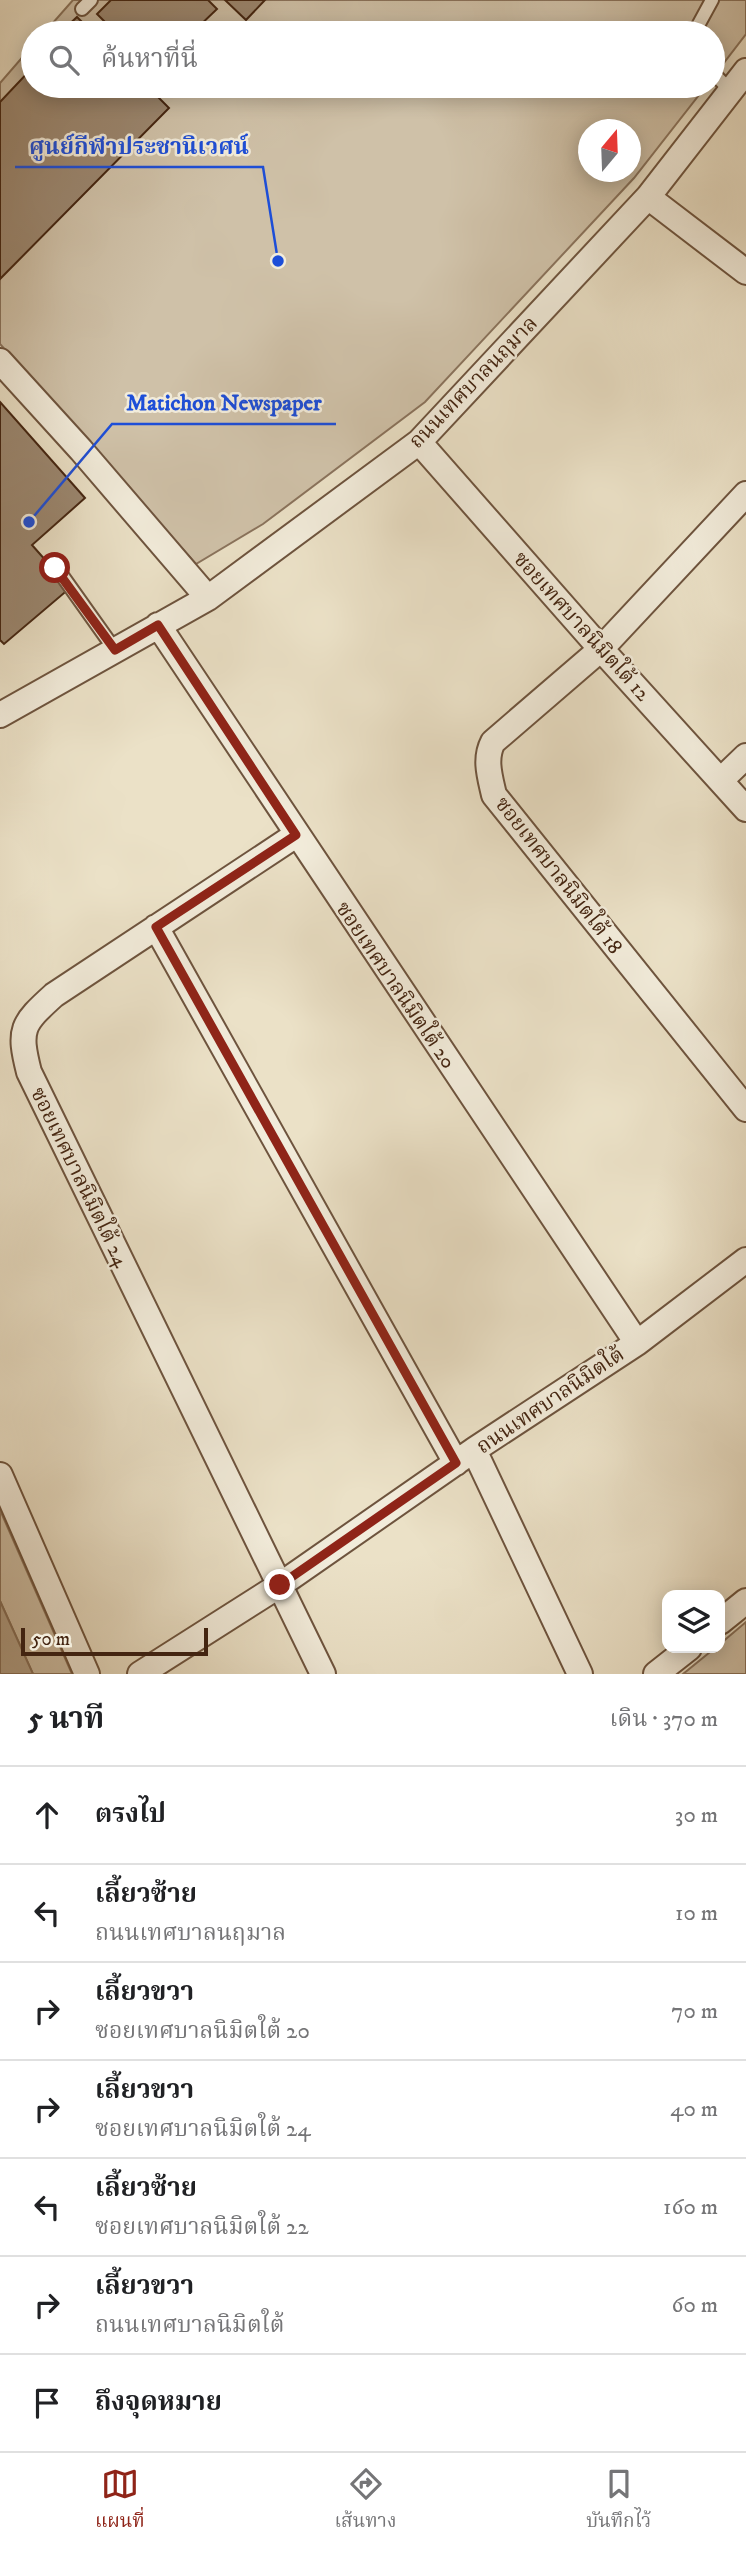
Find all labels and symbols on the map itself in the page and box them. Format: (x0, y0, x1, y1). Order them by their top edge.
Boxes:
north arrow (578, 119, 641, 182)
callout: ศูนย์กีฬาประชานิเวศน์ (15, 123, 263, 167)
text: ศูนย์กีฬาประชานิเวศน์ (29, 133, 249, 162)
street label: ถนนเทศบาลนฤมาล (404, 311, 544, 454)
callout: Matichon Newspaper (112, 380, 336, 424)
text: Matichon Newspaper (126, 389, 322, 418)
street label: ซอยเทศบาลนิมิตใต้ 12 (507, 544, 658, 707)
route start (39, 552, 70, 583)
street label: ซอยเทศบาลนิมิตใต้ 18 (489, 790, 630, 960)
street label: ซอยเทศบาลนิมิตใต้ 20 (330, 895, 463, 1074)
street label: ซอยเทศบาลนิมิตใต้ 24 (24, 1082, 137, 1272)
street label: ถนนเทศบาลนิมิตใต้ (470, 1339, 630, 1460)
route end (264, 1569, 295, 1600)
scale bar (21, 1625, 208, 1657)

